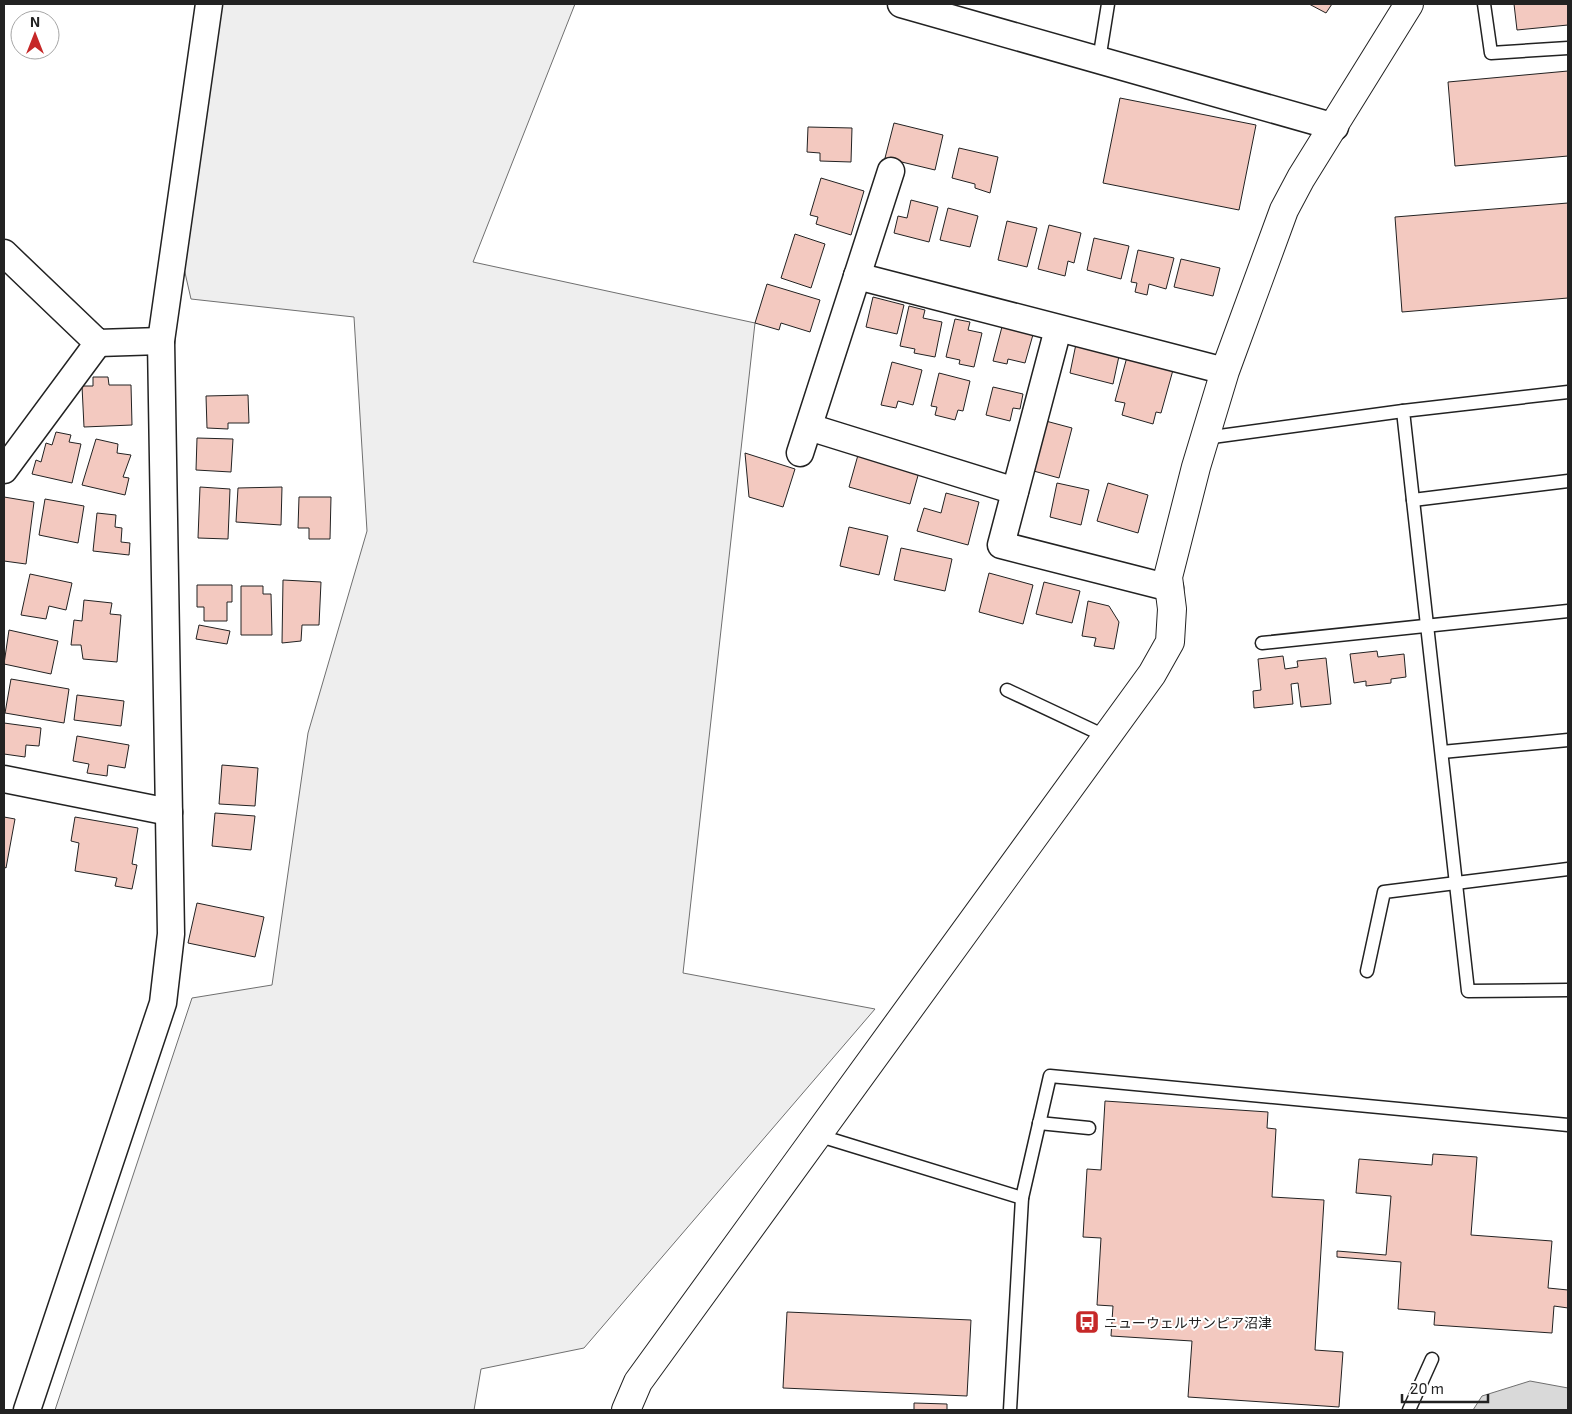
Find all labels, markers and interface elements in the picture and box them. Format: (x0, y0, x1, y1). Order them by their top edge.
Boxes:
north arrow (10, 10, 60, 60)
text: N (30, 13, 40, 30)
bus stop icon: ニューウェルサンピア沼津 (1074, 1309, 1100, 1335)
place label: ニューウェルサンピア沼津 (1104, 1314, 1272, 1331)
scale bar (1402, 1372, 1488, 1404)
text: 20 m (1410, 1379, 1444, 1397)

